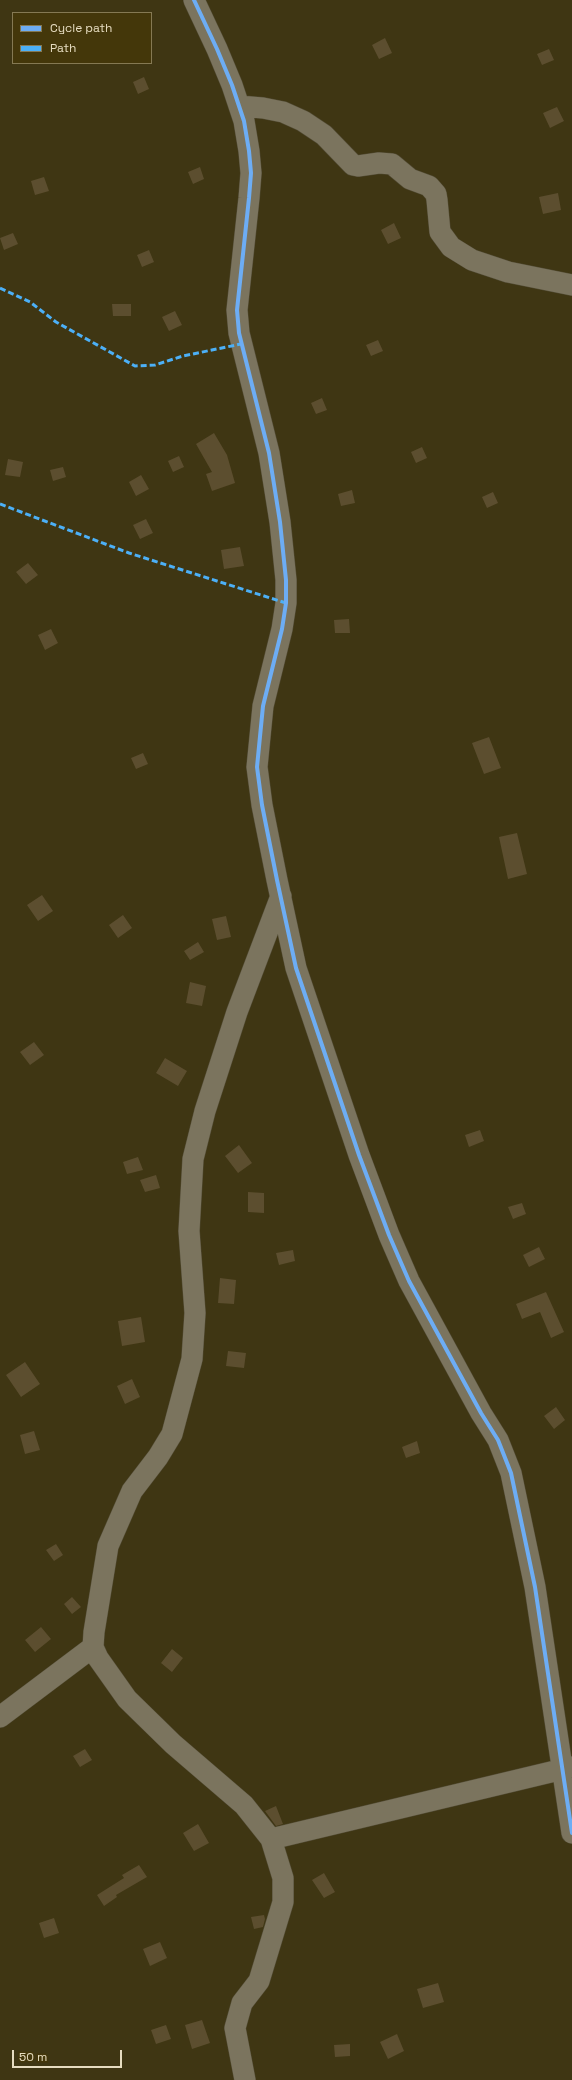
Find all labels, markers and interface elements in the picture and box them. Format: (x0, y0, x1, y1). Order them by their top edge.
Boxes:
legend (12, 12, 152, 64)
text: Cycle path (50, 20, 112, 36)
text: Path (50, 40, 76, 56)
scale bar (14, 2042, 124, 2068)
text: 50 m (19, 2049, 47, 2065)

